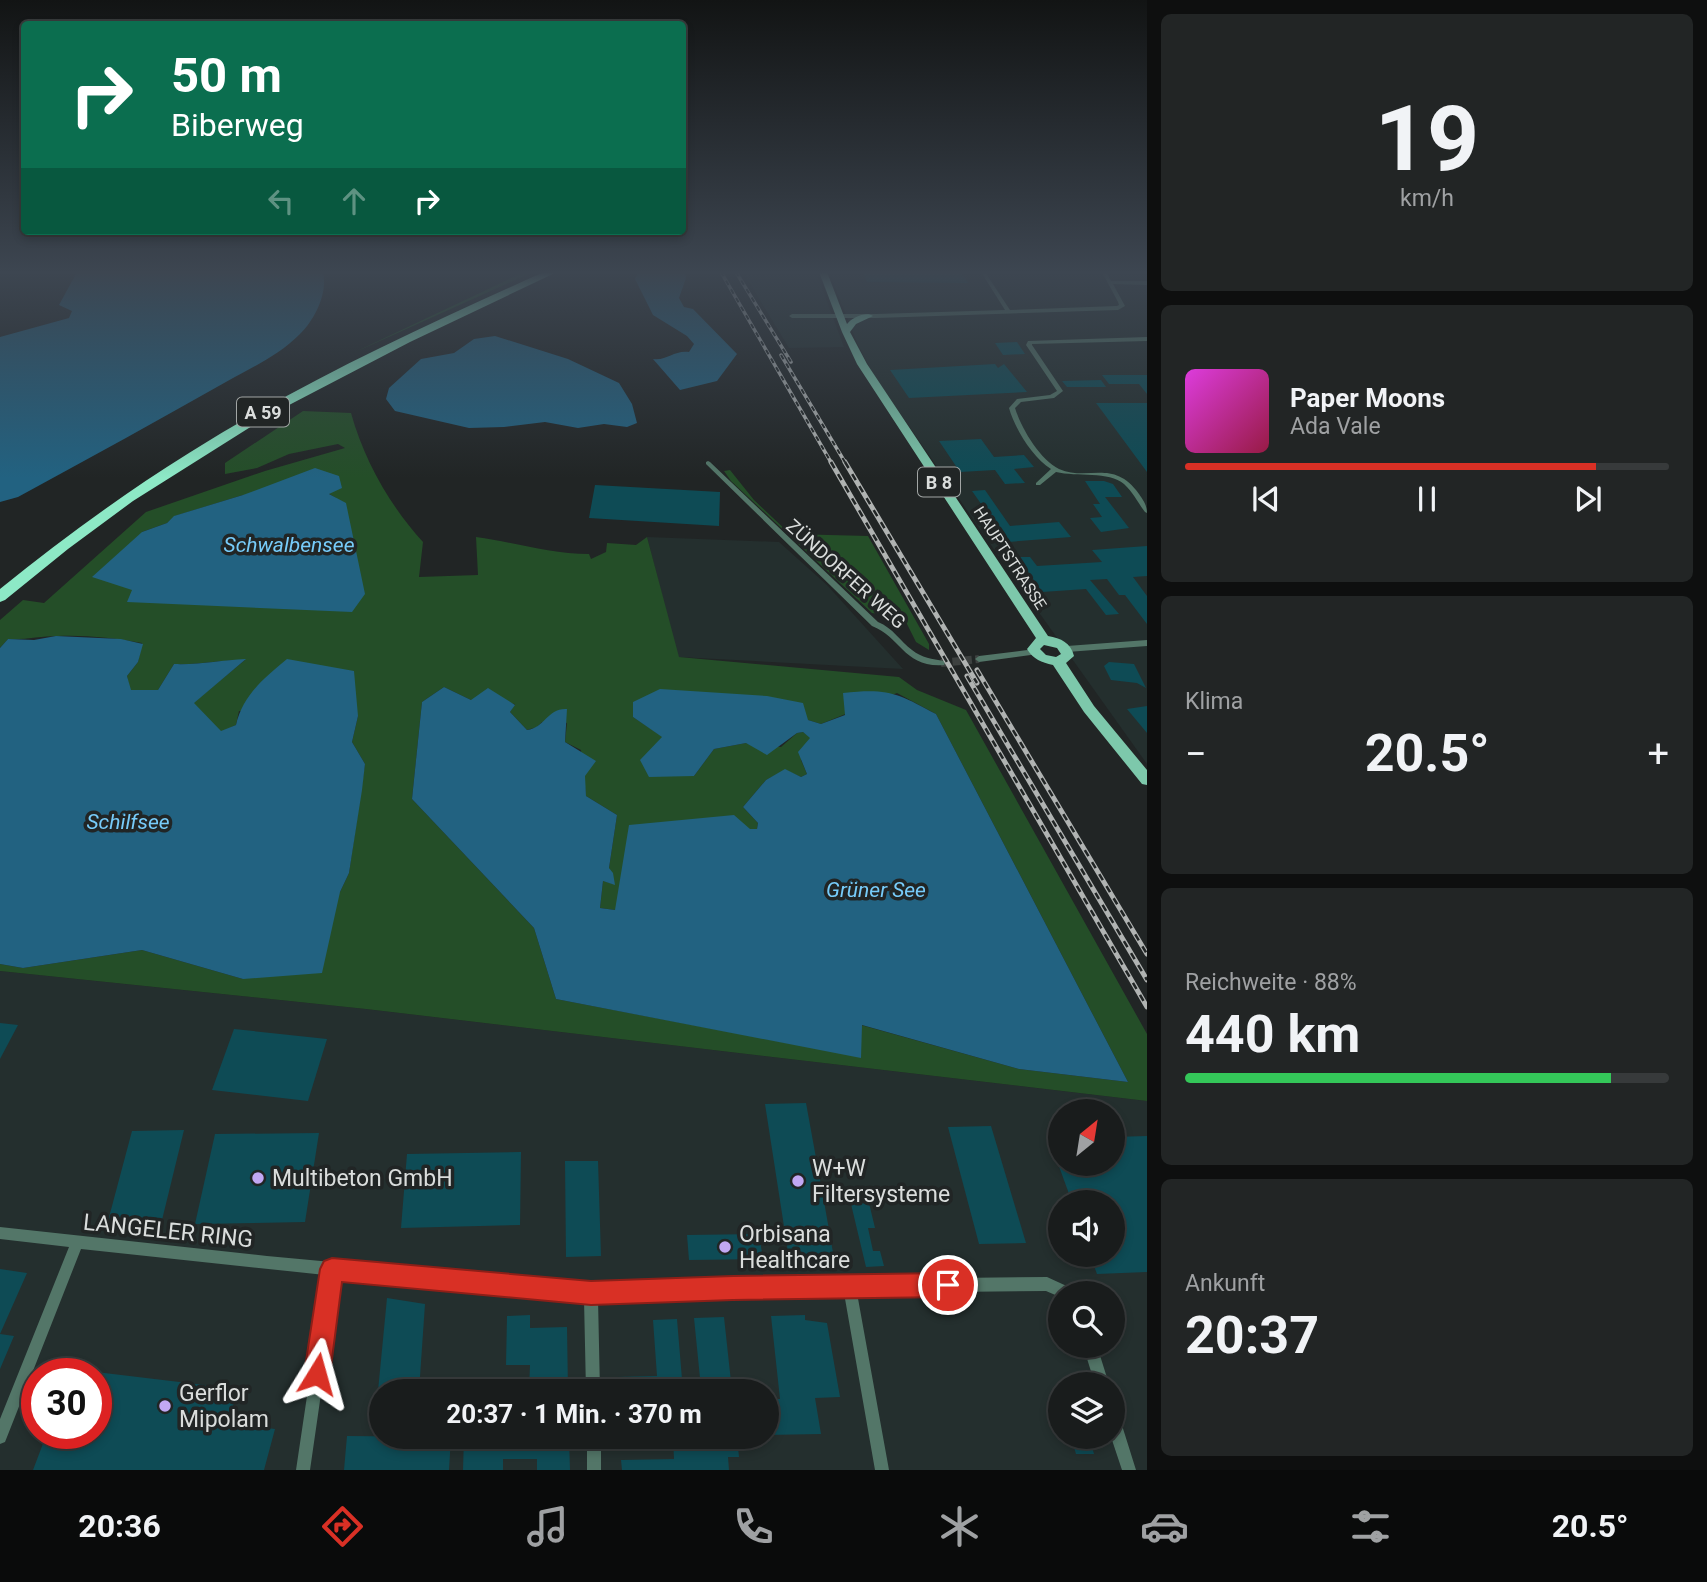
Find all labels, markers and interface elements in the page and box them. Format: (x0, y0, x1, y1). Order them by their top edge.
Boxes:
text: 50 m (171, 47, 282, 104)
icon: right (56, 49, 147, 140)
text: 19 (1375, 86, 1479, 192)
text: Biberweg (171, 106, 304, 144)
icon: left (262, 182, 300, 220)
icon: ahead (335, 182, 373, 220)
icon: right (408, 182, 446, 220)
text: km/h (1400, 185, 1454, 212)
text: Paper Moons (1290, 383, 1445, 413)
road number: A 59 (237, 398, 289, 426)
text: Ada Vale (1290, 413, 1381, 440)
road number: B 8 (918, 468, 960, 496)
icon: previous (1247, 480, 1285, 518)
icon: pause (1408, 480, 1446, 518)
icon: next (1569, 480, 1607, 518)
street label: HAUPTSTRASSE (970, 503, 1050, 613)
street label: ZÜNDORFER WEG (782, 514, 910, 634)
water label: Schwalbensee (224, 533, 355, 557)
text: Klima (1185, 688, 1243, 715)
text: 20.5° (1365, 723, 1490, 784)
text: − (1185, 732, 1207, 776)
text: + (1647, 732, 1669, 776)
water label: Schilfsee (86, 810, 170, 834)
water label: Grüner See (826, 878, 926, 902)
text: Reichweite · 88% (1185, 969, 1357, 996)
text: 440 km (1185, 1004, 1360, 1065)
north arrow (1048, 1099, 1125, 1176)
map controls (1048, 1099, 1125, 1449)
place label: W+W Filtersysteme (812, 1155, 950, 1208)
place label: Multibeton GmbH (272, 1165, 453, 1192)
marker: Multibeton GmbH (250, 1170, 266, 1186)
marker: W+W Filtersysteme (790, 1173, 806, 1189)
button: sound (1048, 1190, 1125, 1267)
street label: LANGELER RING (82, 1209, 254, 1253)
place label: Orbisana Healthcare (739, 1221, 850, 1274)
marker: Orbisana Healthcare (717, 1239, 733, 1255)
pin (918, 1255, 978, 1315)
icon: arrive (929, 1266, 967, 1304)
text: Ankunft (1185, 1270, 1265, 1297)
button: search (1048, 1281, 1125, 1358)
text: 20:37 (1185, 1305, 1319, 1366)
position arrow (280, 1337, 354, 1411)
speed limit sign: 30 (21, 1358, 112, 1449)
button: layers (1048, 1372, 1125, 1449)
place label: Gerflor Mipolam (179, 1380, 269, 1433)
marker: Gerflor Mipolam (157, 1398, 173, 1414)
text: 20:37 · 1 Min. · 370 m (446, 1399, 702, 1429)
icon: directions (318, 1502, 367, 1551)
icon: music (523, 1502, 572, 1551)
icon: phone (729, 1502, 778, 1551)
icon: climate (935, 1502, 984, 1551)
icon: car (1140, 1502, 1189, 1551)
icon: filters (1346, 1502, 1395, 1551)
text: 20:36 (78, 1507, 161, 1545)
text: 20.5° (1552, 1507, 1629, 1545)

